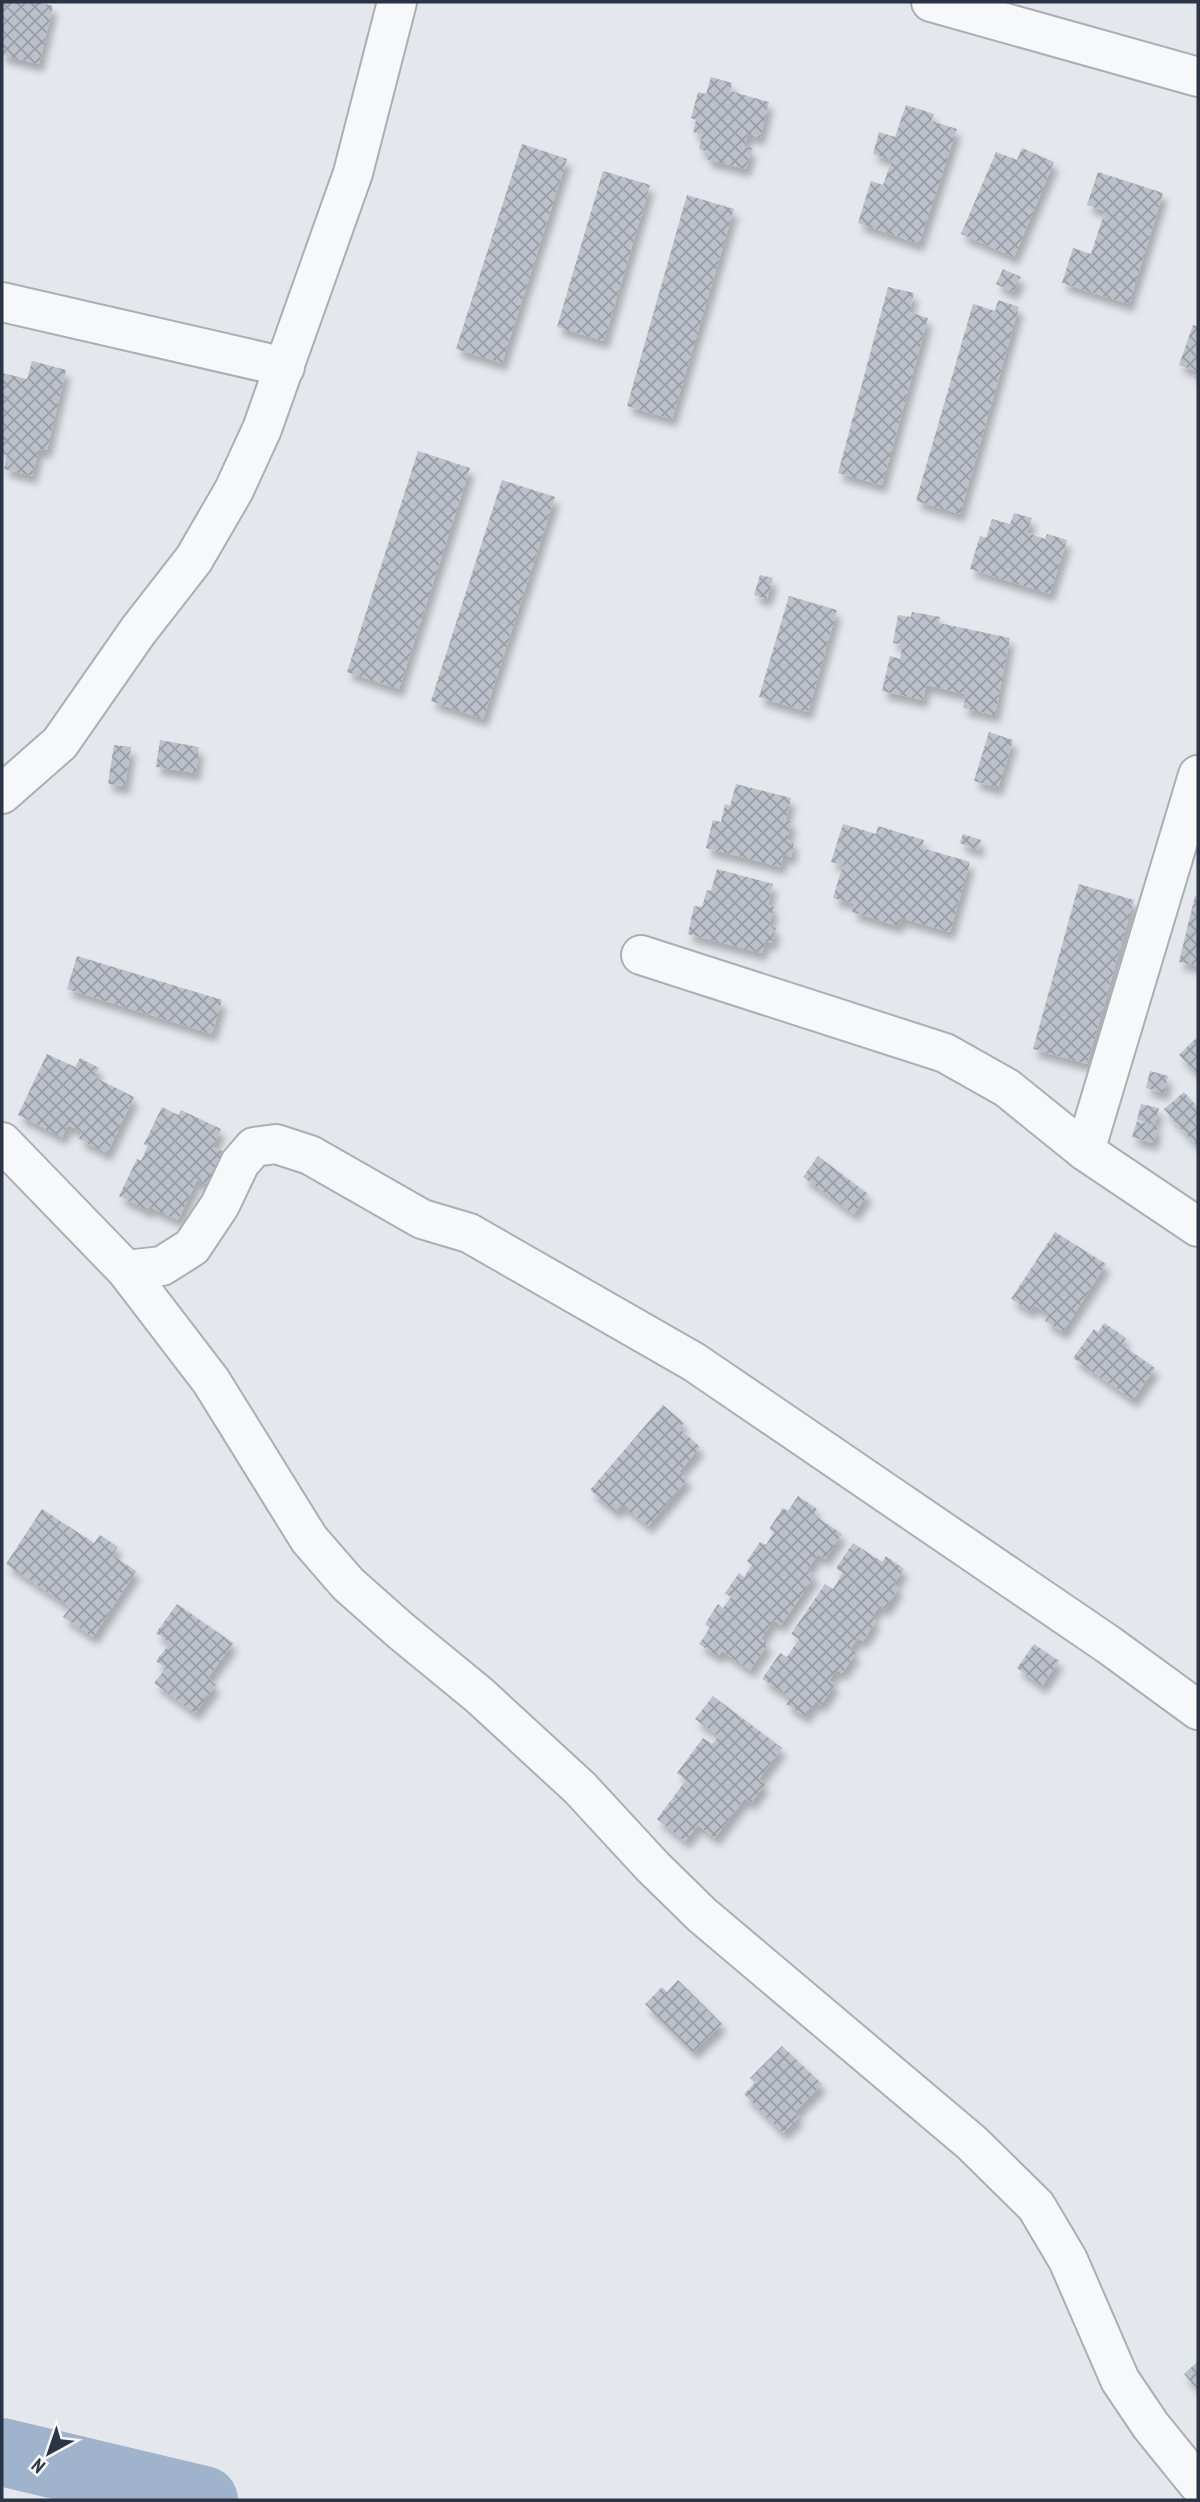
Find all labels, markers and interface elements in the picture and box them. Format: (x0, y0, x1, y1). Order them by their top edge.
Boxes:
north arrow (14, 2418, 84, 2488)
text: N (26, 2454, 50, 2479)

